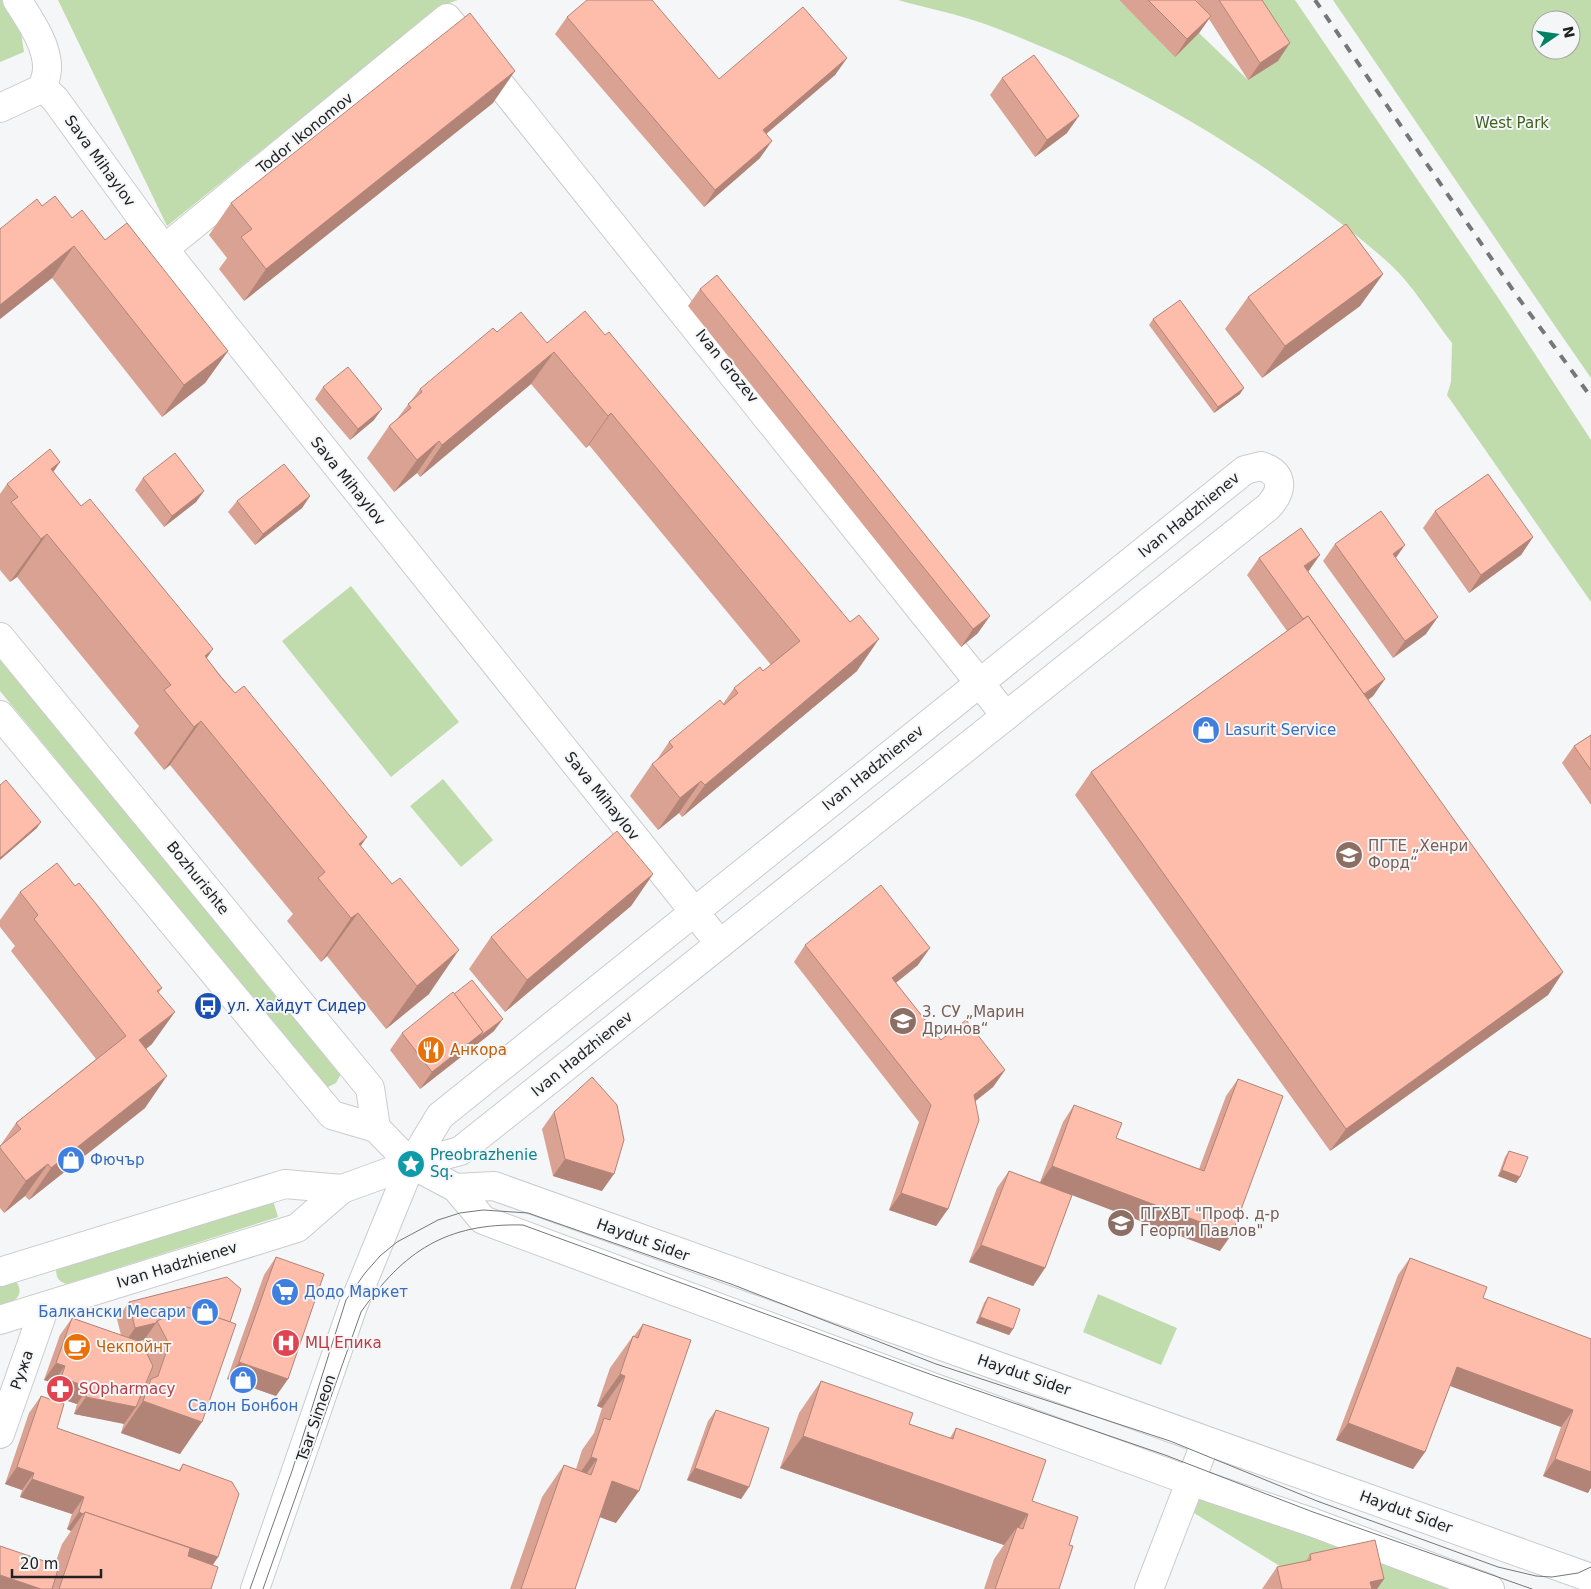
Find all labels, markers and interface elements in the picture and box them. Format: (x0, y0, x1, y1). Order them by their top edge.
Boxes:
north arrow (1531, 10, 1581, 60)
text: N (1560, 25, 1578, 40)
street label: Todor Ikonomov (253, 89, 357, 178)
street label: Sava Mihaylov (61, 112, 139, 210)
park label: West Park (1475, 114, 1549, 132)
street label: Ivan Grozev (692, 326, 762, 406)
street label: Sava Mihaylov (307, 433, 389, 529)
street label: Ivan Hadzhienev (1135, 469, 1243, 561)
shop icon: Lasurit Service (1191, 715, 1221, 745)
place label: Lasurit Service (1225, 721, 1336, 739)
street label: Ivan Hadzhienev (819, 722, 927, 814)
street label: Sava Mihaylov (561, 748, 643, 844)
place label: ПГТЕ „Хенри Форд“ (1368, 837, 1468, 872)
street label: Bozhurishte (163, 838, 233, 918)
school or university icon: ПГТЕ „Хенри Форд“ (1334, 840, 1364, 870)
bus stop icon: ул. Хайдут Сидер (193, 991, 223, 1021)
place label: ул. Хайдут Сидер (227, 997, 366, 1015)
place label: 3. СУ „Марин Дринов“ (922, 1003, 1024, 1038)
school or university icon: 3. СУ „Марин Дринов“ (888, 1006, 918, 1036)
street label: Ivan Hadzhienev (528, 1008, 636, 1100)
restaurant icon: Анкора (416, 1035, 446, 1065)
place label: Анкора (450, 1041, 507, 1059)
shop icon: Фючър (56, 1145, 86, 1175)
place label: Preobrazhenie Sq. (430, 1146, 537, 1181)
place icon: Preobrazhenie Sq. (396, 1149, 426, 1179)
place label: Фючър (90, 1151, 145, 1169)
place label: ПГХВТ "Проф. д-р Георги Павлов" (1140, 1205, 1279, 1240)
school or university icon: ПГХВТ "Проф. д-р Георги Павлов" (1106, 1208, 1136, 1238)
street label: Haydut Sider (594, 1215, 693, 1265)
street label: Ivan Hadzhienev (115, 1238, 240, 1292)
supermarket icon: Додо Маркет (270, 1277, 300, 1307)
place label: Додо Маркет (304, 1283, 408, 1301)
shop icon: Балкански Месари (190, 1297, 220, 1327)
place label: Балкански Месари (38, 1303, 186, 1321)
hospital icon: МЦ Епика (271, 1328, 301, 1358)
cafe icon: Чекпойнт (62, 1332, 92, 1362)
place label: МЦ Епика (305, 1334, 382, 1352)
place label: Чекпойнт (96, 1338, 172, 1356)
street label: Ружа (7, 1348, 37, 1392)
street label: Haydut Sider (975, 1351, 1074, 1400)
shop icon: Салон Бонбон (228, 1365, 258, 1395)
street label: Tsar Simeon (292, 1372, 339, 1465)
pharmacy icon: SOpharmacy (45, 1374, 75, 1404)
place label: SOpharmacy (79, 1380, 176, 1398)
place label: Салон Бонбон (188, 1397, 298, 1415)
street label: Haydut Sider (1357, 1487, 1456, 1537)
scale bar (12, 1546, 101, 1578)
text: 20 m (20, 1555, 58, 1573)

